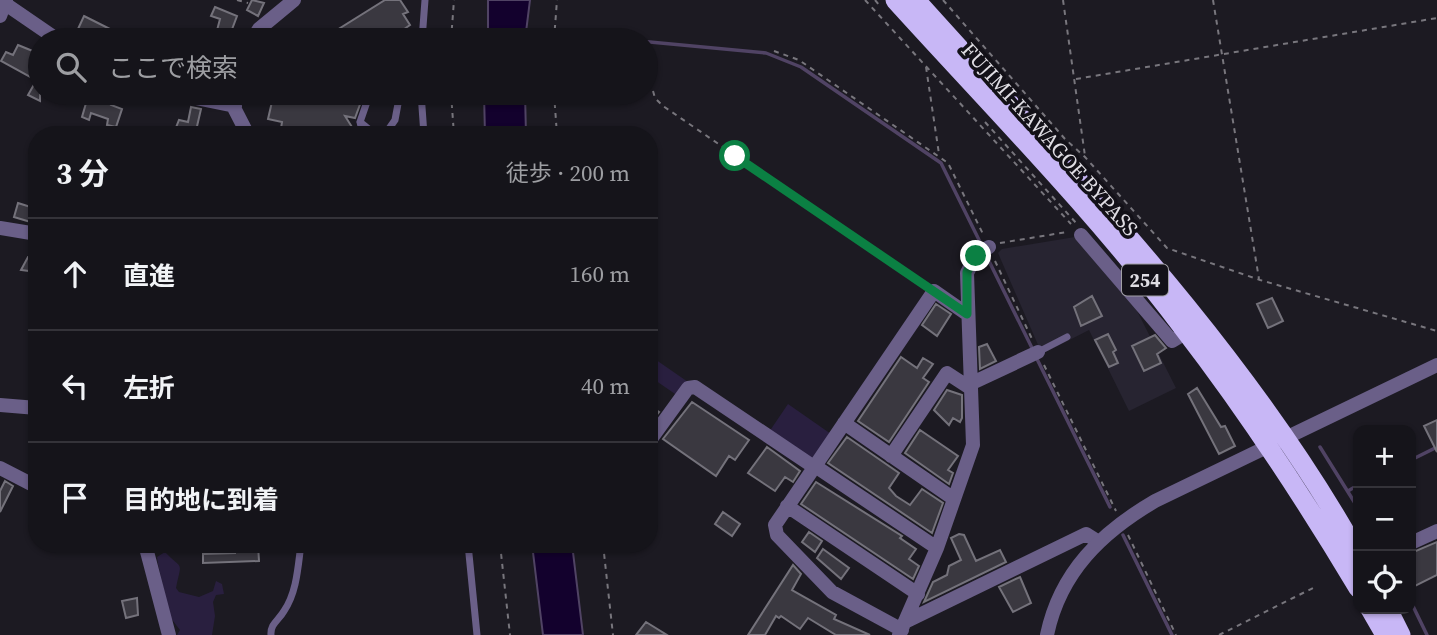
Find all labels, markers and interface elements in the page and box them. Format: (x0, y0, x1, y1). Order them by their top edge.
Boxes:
search box (28, 28, 658, 105)
street label: FUJIMI-KAWAGOE BYPASS (955, 36, 1145, 242)
icon: search (52, 48, 90, 86)
text: ここで検索 (108, 50, 238, 86)
route start (719, 140, 750, 171)
text: 3 分 (56, 153, 109, 194)
text: 徒歩 · 200 m (506, 157, 630, 189)
route end (960, 240, 991, 271)
icon: ahead (56, 255, 94, 293)
text: 直進 (123, 258, 175, 294)
text: 160 m (569, 258, 630, 290)
road number: 254 (1122, 264, 1168, 296)
icon: left (56, 367, 94, 405)
text: 左折 (123, 370, 175, 406)
text: 40 m (581, 370, 630, 402)
map controls (1353, 425, 1416, 614)
button: + (1353, 425, 1416, 488)
icon: arrive (56, 479, 94, 517)
text: 目的地に到着 (123, 482, 279, 518)
button: − (1353, 488, 1416, 551)
button: locate (1353, 551, 1416, 614)

